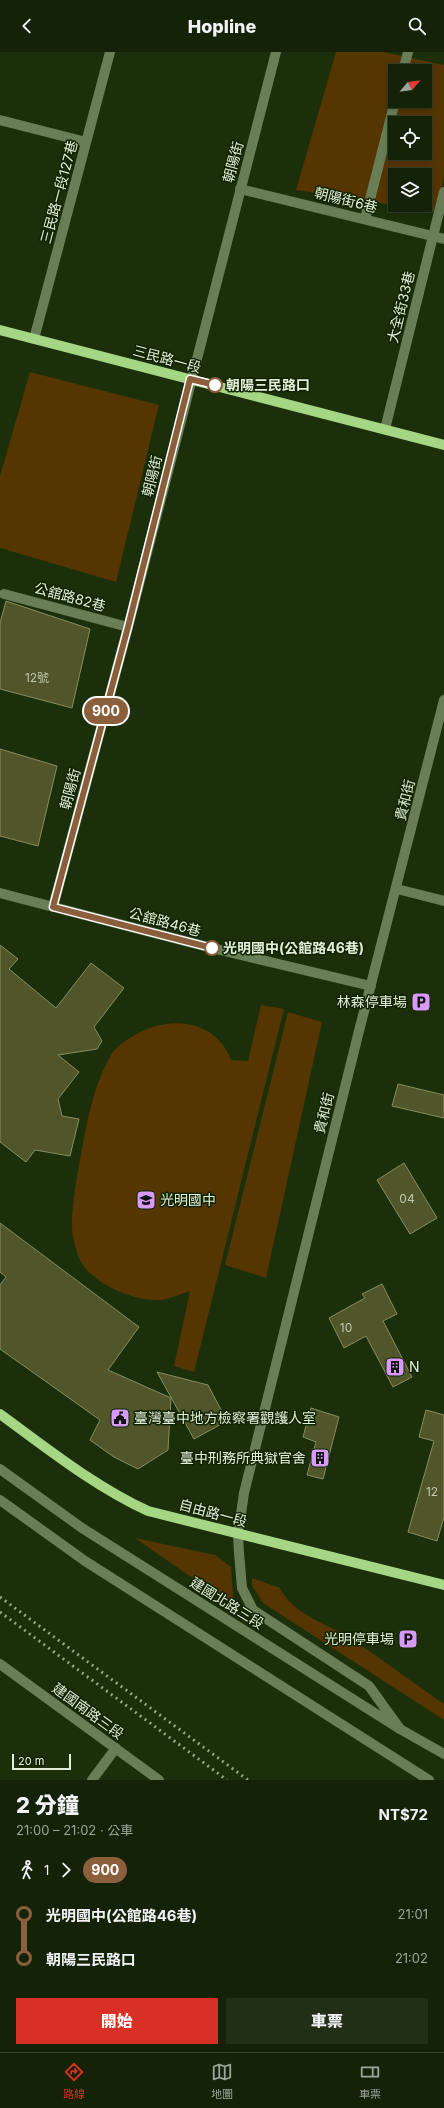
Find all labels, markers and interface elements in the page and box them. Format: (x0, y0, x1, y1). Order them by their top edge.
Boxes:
icon: back (16, 15, 38, 37)
icon: search (406, 15, 428, 37)
text: Hopline (188, 16, 256, 37)
north arrow (388, 64, 432, 108)
map controls (388, 64, 432, 212)
button: locate (388, 116, 432, 160)
street label: 三民路一段127巷 (37, 138, 80, 245)
street label: 朝陽街 (219, 139, 246, 184)
button: layers (388, 168, 432, 212)
street label: 朝陽街6巷 (313, 183, 380, 216)
street label: 大全街33巷 (383, 269, 418, 344)
street label: 三民路一段 (131, 341, 203, 376)
place label: 朝陽三民路口 (226, 376, 310, 393)
marker: 朝陽三民路口 (207, 377, 223, 393)
street label: 朝陽街 (138, 453, 165, 498)
street label: 公舘路82巷 (33, 579, 108, 614)
house number: 12號 (25, 670, 49, 685)
line badge: 900 (83, 698, 129, 724)
text: 900 (92, 702, 120, 719)
street label: 朝陽街 (56, 766, 83, 811)
street label: 貴和街 (391, 777, 418, 822)
street label: 公舘路46巷 (127, 904, 203, 939)
place label: 光明國中(公館路46巷) (223, 939, 364, 956)
marker: 光明國中(公館路46巷) (204, 940, 220, 956)
parking icon: 林森停車場 (410, 991, 432, 1013)
place label: 林森停車場 (337, 993, 407, 1010)
street label: 貴和街 (310, 1090, 337, 1135)
school or university icon: 光明國中 (135, 1189, 157, 1211)
place label: 光明國中 (160, 1191, 216, 1208)
house number: 04 (399, 1191, 415, 1206)
house number: 10 (340, 1320, 352, 1335)
building icon: N (384, 1356, 406, 1378)
place label: N (409, 1358, 420, 1375)
public building icon: 臺灣臺中地方檢察署觀護人室 (109, 1407, 131, 1429)
place label: 臺灣臺中地方檢察署觀護人室 (134, 1409, 316, 1426)
building icon: 臺中刑務所典獄官舍 (309, 1447, 331, 1469)
place label: 臺中刑務所典獄官舍 (180, 1449, 306, 1466)
house number: 12 (426, 1484, 438, 1499)
street label: 自由路一段 (177, 1495, 249, 1530)
street label: 建國北路三段 (187, 1573, 267, 1632)
parking icon: 光明停車場 (397, 1628, 419, 1650)
place label: 光明停車場 (324, 1630, 394, 1647)
street label: 建國南路三段 (49, 1679, 127, 1742)
scale bar (12, 1752, 71, 1771)
text: 20 m (18, 1754, 44, 1768)
text: 2 分鐘 (16, 1792, 79, 1818)
text: NT$72 (379, 1805, 428, 1824)
text: 21:00 – 21:02 · 公車 (16, 1822, 133, 1838)
icon: walk (16, 1859, 38, 1881)
icon: forward (55, 1859, 77, 1881)
text: 900 (91, 1861, 119, 1878)
text: 1 (44, 1862, 49, 1878)
text: 光明國中(公館路46巷) (46, 1906, 197, 1925)
text: 21:01 (398, 1906, 428, 1922)
text: 朝陽三民路口 (46, 1950, 136, 1969)
text: 21:02 (395, 1950, 428, 1966)
button: 開始 (16, 1998, 218, 2044)
button: 車票 (226, 1998, 428, 2044)
tab: 路線 (63, 2061, 85, 2101)
tab: 地圖 (211, 2061, 233, 2101)
tab: 車票 (359, 2061, 381, 2101)

